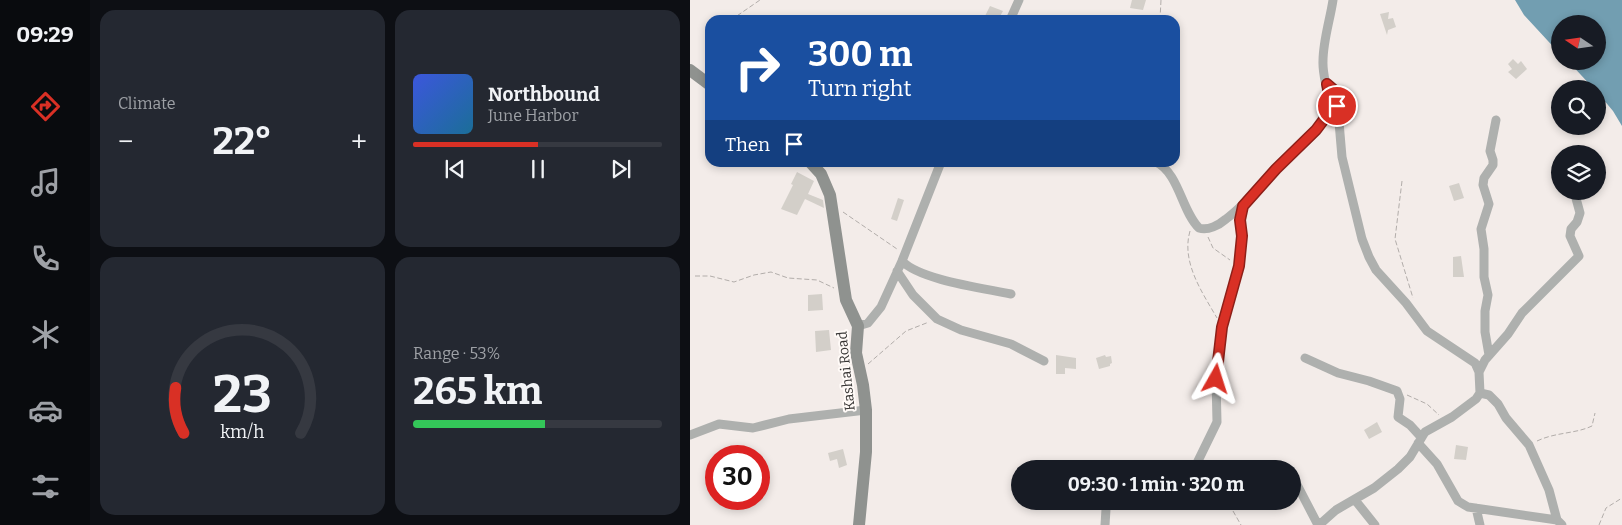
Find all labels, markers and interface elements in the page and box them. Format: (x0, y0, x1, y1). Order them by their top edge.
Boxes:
north arrow (1551, 15, 1606, 70)
map controls (1551, 15, 1606, 200)
text: 09:29 (16, 21, 74, 48)
text: 300 m (808, 33, 912, 75)
icon: right (725, 35, 790, 100)
text: Turn right (808, 75, 911, 102)
button: search (1551, 80, 1606, 135)
text: Northbound (488, 83, 600, 106)
pin (1316, 85, 1358, 127)
icon: directions (28, 89, 63, 124)
icon: arrive (1323, 92, 1351, 120)
text: Climate (118, 94, 176, 113)
text: June Harbor (488, 106, 579, 125)
text: 22° (212, 118, 272, 164)
text: − (118, 125, 133, 158)
text: + (351, 125, 367, 158)
icon: arrive (780, 130, 808, 158)
text: Then (725, 133, 770, 156)
button: layers (1551, 145, 1606, 200)
icon: previous (441, 155, 469, 183)
icon: pause (524, 155, 552, 183)
icon: next (607, 155, 635, 183)
icon: music (28, 165, 63, 200)
icon: phone (28, 241, 63, 276)
icon: climate (28, 317, 63, 352)
street label: Kashai Road (833, 330, 859, 412)
text: Range · 53% (413, 344, 500, 363)
position arrow (1189, 352, 1241, 404)
text: 23 (213, 363, 272, 426)
text: 265 km (413, 368, 542, 414)
icon: car (28, 393, 63, 428)
text: km/h (220, 421, 265, 443)
speed limit sign: 30 (705, 445, 770, 510)
icon: filters (28, 469, 63, 504)
text: 09:30 · 1 min · 320 m (1068, 473, 1244, 496)

